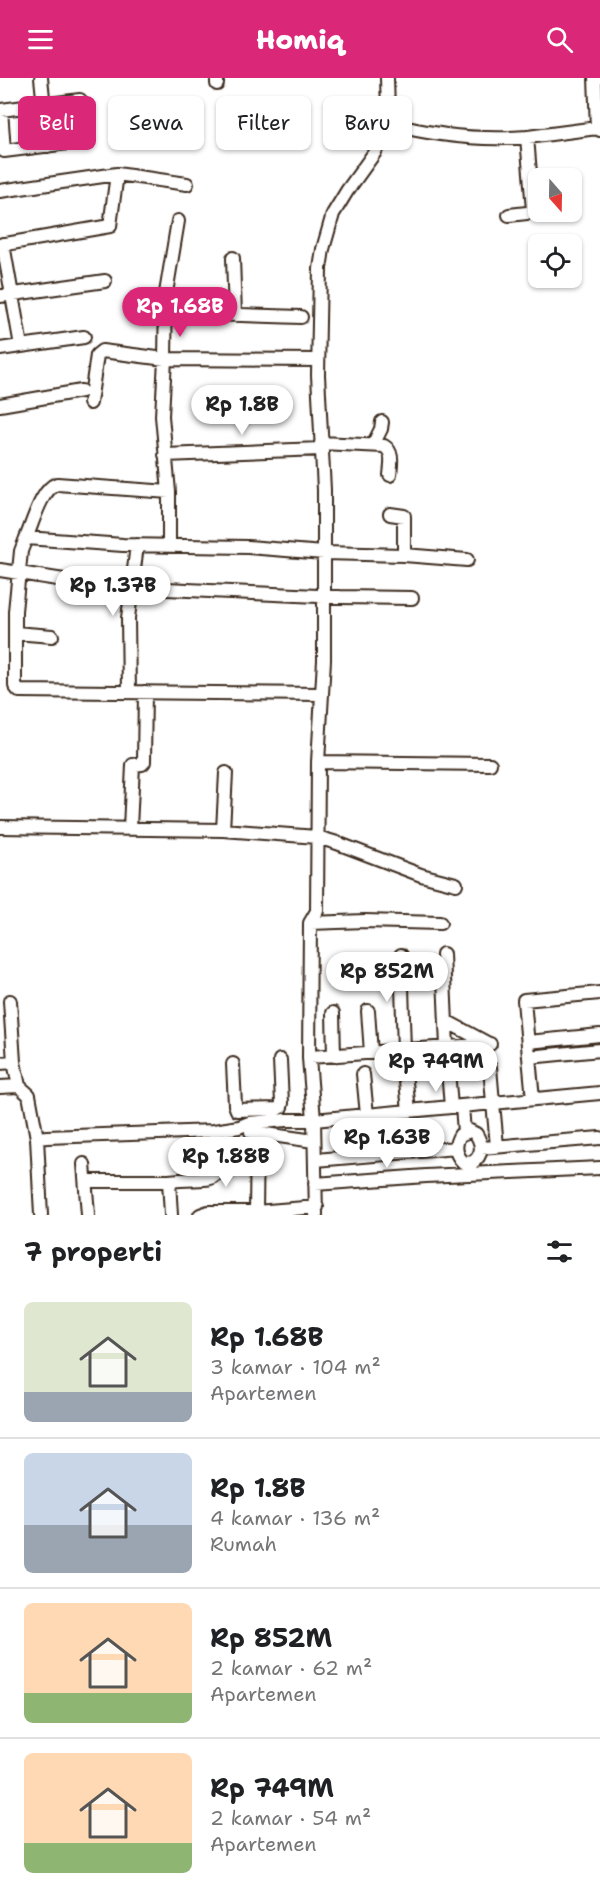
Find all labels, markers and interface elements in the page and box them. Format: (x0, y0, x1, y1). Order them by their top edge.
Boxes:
text: Homiq (256, 21, 344, 58)
icon: menu (24, 23, 57, 56)
icon: search (543, 23, 576, 56)
chip: Beli (18, 96, 96, 150)
chip: Sewa (108, 96, 204, 150)
chip: Filter (216, 96, 311, 150)
chip: Baru (323, 96, 412, 150)
north arrow (528, 168, 582, 222)
map controls (528, 168, 582, 288)
button: locate (528, 234, 582, 288)
pin: Rp 1.68B (118, 287, 242, 338)
text: Rp 1.68B (136, 293, 224, 319)
pin: Rp 1.8B (187, 385, 297, 436)
text: Rp 1.8B (205, 391, 279, 417)
pin: Rp 1.37B (51, 566, 175, 617)
text: Rp 1.37B (70, 572, 156, 598)
pin: Rp 852M (332, 952, 442, 1003)
text: Rp 852M (340, 958, 434, 984)
pin: Rp 749M (381, 1042, 491, 1093)
text: Rp 749M (388, 1048, 484, 1074)
pin: Rp 1.63B (325, 1118, 449, 1169)
text: Rp 1.63B (343, 1124, 431, 1150)
pin: Rp 1.88B (164, 1137, 288, 1188)
text: Rp 1.88B (182, 1143, 270, 1169)
text: 7 properti (24, 1234, 162, 1269)
icon: filters (543, 1235, 576, 1268)
text: Rp 1.68B (210, 1319, 324, 1354)
icon: home (72, 1326, 144, 1398)
text: 3 kamar · 104 m² (210, 1354, 381, 1380)
text: Apartemen (210, 1380, 317, 1406)
text: Rp 1.8B (210, 1470, 306, 1505)
icon: home (72, 1477, 144, 1549)
text: 4 kamar · 136 m² (210, 1505, 380, 1531)
text: Rumah (210, 1531, 277, 1557)
text: Rp 852M (210, 1620, 332, 1655)
icon: home (72, 1627, 144, 1699)
text: 2 kamar · 62 m² (210, 1655, 372, 1681)
text: Apartemen (210, 1681, 317, 1707)
text: Rp 749M (210, 1770, 334, 1805)
icon: home (72, 1777, 144, 1849)
text: 2 kamar · 54 m² (210, 1805, 371, 1831)
text: Apartemen (210, 1831, 317, 1857)

